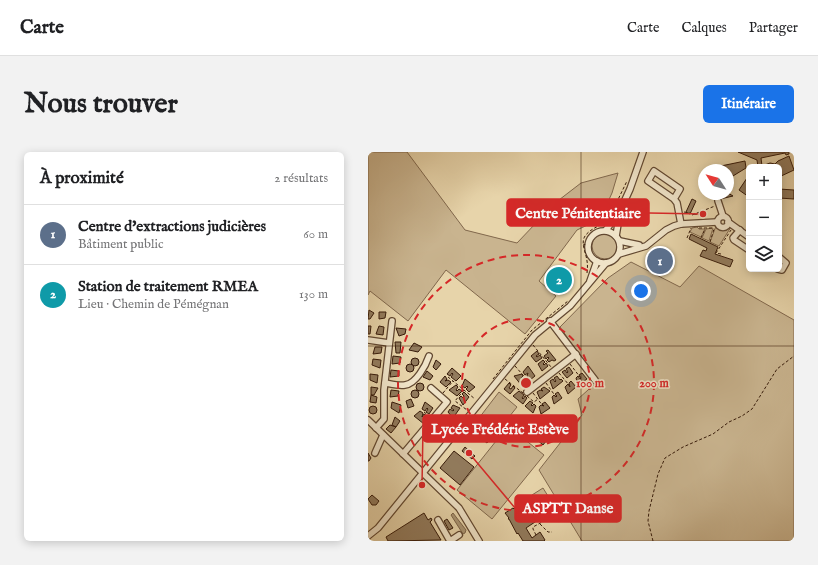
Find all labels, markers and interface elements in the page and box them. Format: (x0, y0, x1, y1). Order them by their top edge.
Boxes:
text: Carte (20, 16, 64, 40)
text: Carte (627, 19, 659, 37)
text: Calques (681, 19, 727, 37)
text: Partager (749, 19, 798, 37)
button: Itinéraire (703, 85, 794, 123)
text: Nous trouver (24, 87, 178, 122)
north arrow (698, 164, 734, 200)
map controls (746, 164, 782, 272)
button: + (746, 164, 782, 200)
text: À proximité (40, 168, 124, 189)
text: 2 résultats (274, 170, 328, 187)
callout: Centre Pénitentiaire (507, 199, 649, 226)
button: − (746, 200, 782, 236)
text: Centre Pénitentiaire (515, 204, 641, 223)
text: Centre d'extractions judicières (78, 217, 266, 236)
text: 1 (51, 226, 55, 243)
text: 60 m (303, 226, 328, 243)
text: Bâtiment public (78, 236, 164, 253)
button: layers (746, 236, 782, 272)
pin: 1 (647, 246, 673, 276)
pin: 2 (546, 265, 572, 295)
text: Station de traitement RMEA (78, 277, 258, 296)
your location (631, 281, 651, 301)
text: 2 (50, 286, 56, 303)
text: 130 m (299, 286, 328, 303)
text: Lieu · Chemin de Pémégnan (78, 296, 229, 313)
centre of rings (519, 376, 533, 390)
text: 100 m (576, 376, 605, 391)
text: 200 m (639, 376, 669, 391)
callout: Lycée Frédéric Estève (423, 415, 577, 442)
text: Lycée Frédéric Estève (431, 420, 569, 439)
callout: ASPTT Danse (515, 495, 621, 522)
text: ASPTT Danse (522, 499, 613, 518)

